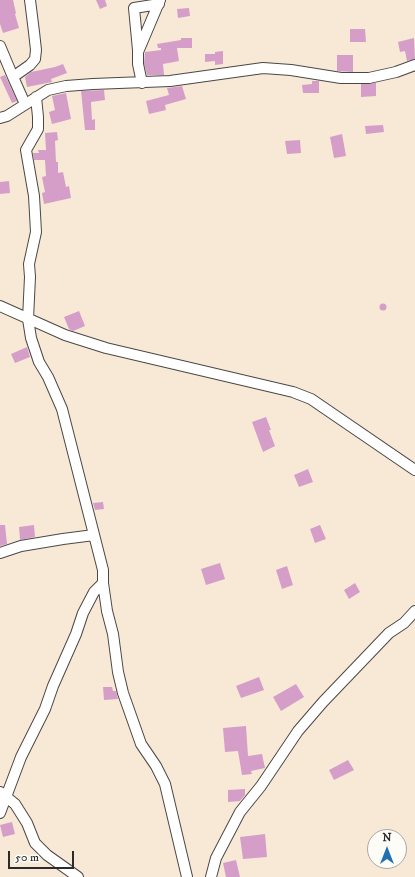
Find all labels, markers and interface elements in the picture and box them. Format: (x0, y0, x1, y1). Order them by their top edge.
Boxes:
north arrow (367, 829, 407, 869)
text: N (382, 831, 392, 845)
scale bar (10, 843, 76, 869)
text: 50 m (15, 850, 39, 865)

